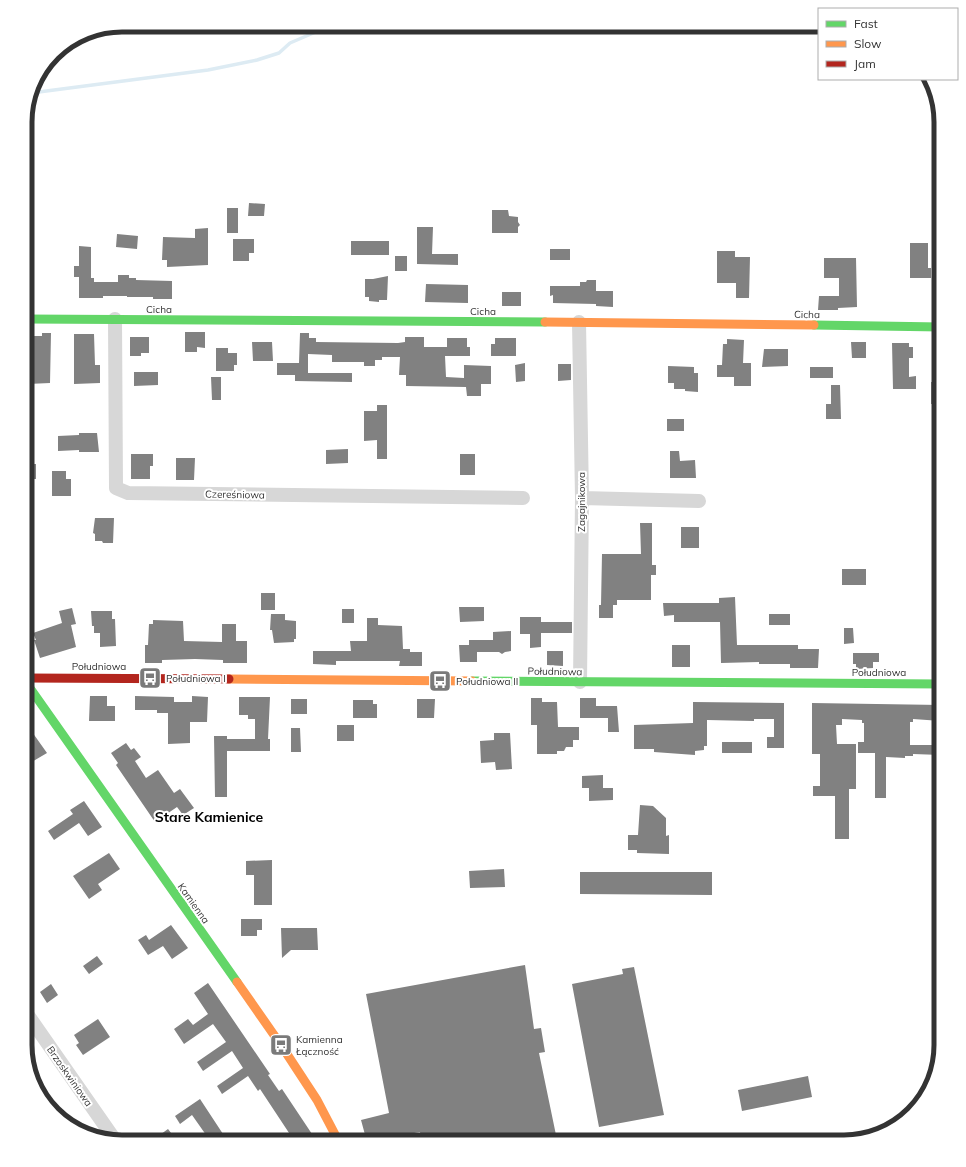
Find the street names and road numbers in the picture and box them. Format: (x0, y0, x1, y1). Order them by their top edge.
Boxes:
street label: Cicha (146, 303, 172, 316)
street label: Cicha (470, 305, 496, 318)
street label: Cicha (794, 308, 820, 321)
street label: Zagajnikowa (575, 472, 588, 532)
street label: Czereśniowa (205, 487, 265, 502)
street label: Południowa (72, 660, 126, 673)
street label: Południowa (528, 665, 582, 678)
street label: Południowa (852, 666, 906, 679)
street label: Kamienna (175, 880, 212, 926)
street label: Brzoskwiniowa (44, 1044, 95, 1109)

